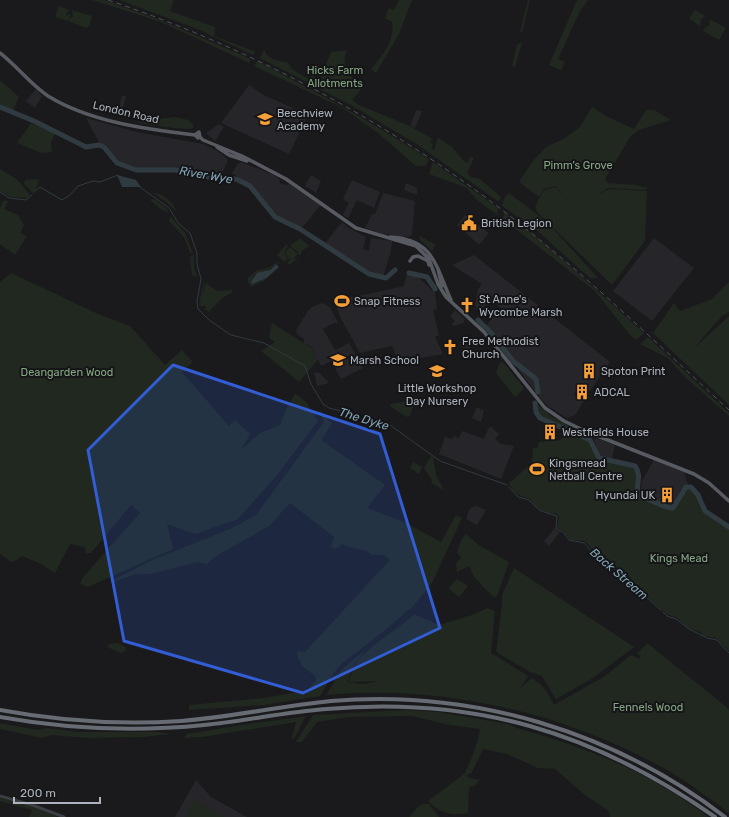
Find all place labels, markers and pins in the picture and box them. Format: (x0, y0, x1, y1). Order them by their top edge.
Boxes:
place label: Beechview Academy (277, 107, 333, 133)
school or university icon: Beechview Academy (256, 110, 274, 128)
public building icon: British Legion (460, 214, 478, 232)
place label: British Legion (481, 217, 552, 230)
sports icon: Snap Fitness (333, 292, 351, 310)
place label: St Anne's Wycombe Marsh (479, 293, 563, 319)
place label: Snap Fitness (354, 295, 421, 308)
church icon: St Anne's Wycombe Marsh (458, 296, 476, 314)
place label: Free Methodist Church (462, 335, 539, 361)
church icon: Free Methodist Church (441, 338, 459, 356)
school or university icon: Marsh School (329, 351, 347, 369)
place label: Marsh School (350, 354, 419, 367)
school or university icon: Little Workshop Day Nursery (428, 362, 446, 380)
building icon: Spoton Print (580, 362, 598, 380)
place label: Spoton Print (601, 365, 666, 378)
place label: Little Workshop Day Nursery (398, 382, 476, 408)
building icon: ADCAL (573, 383, 591, 401)
place label: ADCAL (594, 386, 630, 399)
building icon: Westfields House (541, 423, 559, 441)
place label: Westfields House (562, 426, 649, 439)
place label: Kingsmead Netball Centre (549, 457, 622, 483)
sports icon: Kingsmead Netball Centre (528, 460, 546, 478)
building icon: Hyundai UK (658, 486, 676, 504)
place label: Hyundai UK (595, 489, 655, 502)

